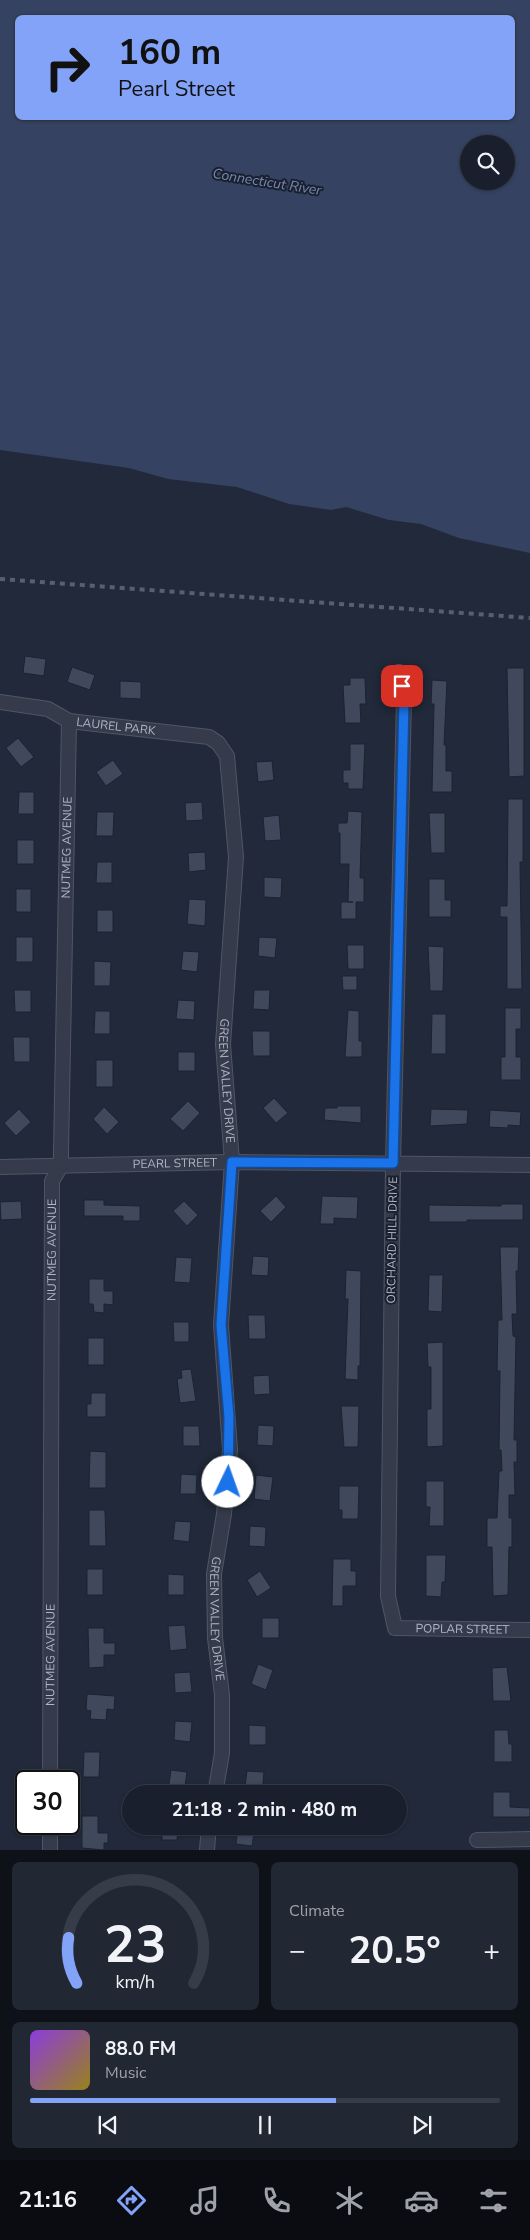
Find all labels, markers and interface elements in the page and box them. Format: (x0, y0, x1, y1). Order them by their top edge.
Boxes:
text: 160 m (118, 29, 221, 76)
icon: right (35, 35, 100, 100)
text: Pearl Street (118, 74, 235, 104)
map controls (460, 135, 515, 190)
button: search (460, 135, 515, 190)
water label: Connecticut River (211, 164, 324, 200)
pin (381, 665, 423, 707)
icon: arrive (388, 672, 416, 700)
street label: LAUREL PARK (76, 714, 157, 739)
street label: NUTMEG AVENUE (58, 796, 76, 899)
street label: GREEN VALLEY DRIVE (215, 1018, 239, 1144)
street label: PEARL STREET (133, 1154, 218, 1172)
street label: ORCHARD HILL DRIVE (383, 1177, 401, 1303)
street label: NUTMEG AVENUE (44, 1199, 60, 1301)
position arrow (201, 1455, 253, 1507)
street label: GREEN VALLEY DRIVE (206, 1555, 228, 1682)
street label: NUTMEG AVENUE (42, 1604, 59, 1706)
street label: POPLAR STREET (415, 1620, 511, 1638)
speed limit sign: 30 (15, 1770, 80, 1835)
text: 21:18 · 2 min · 480 m (172, 1797, 357, 1823)
text: Climate (289, 1900, 344, 1922)
text: 23 (104, 1909, 167, 1980)
text: 20.5° (348, 1925, 441, 1976)
text: − (289, 1932, 306, 1970)
text: + (483, 1932, 500, 1970)
text: km/h (116, 1970, 155, 1994)
text: 88.0 FM (105, 2036, 176, 2062)
text: Music (105, 2062, 146, 2084)
icon: previous (94, 2111, 122, 2139)
icon: pause (251, 2111, 279, 2139)
icon: next (408, 2111, 436, 2139)
icon: directions (114, 2183, 149, 2218)
icon: music (187, 2183, 222, 2218)
icon: phone (259, 2183, 294, 2218)
icon: climate (332, 2183, 367, 2218)
icon: car (404, 2183, 439, 2218)
icon: filters (476, 2183, 511, 2218)
text: 21:16 (19, 2185, 77, 2215)

